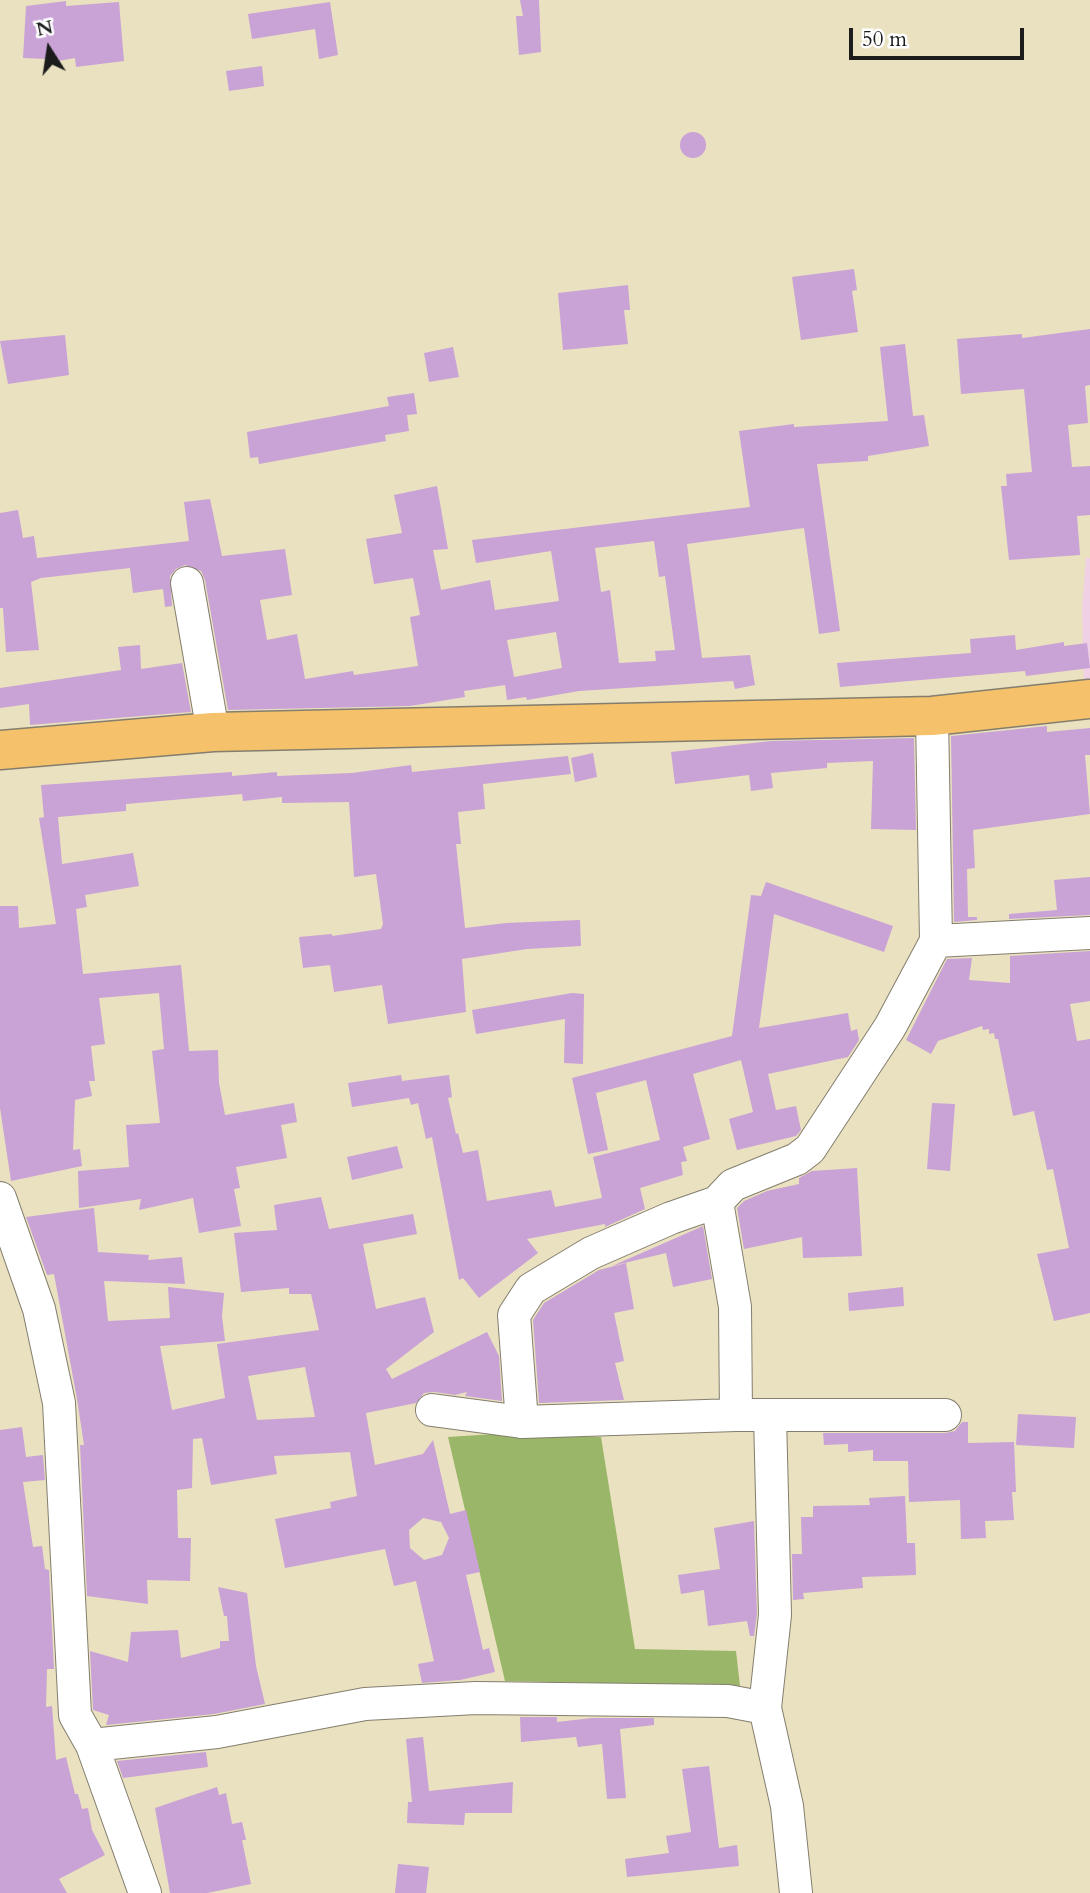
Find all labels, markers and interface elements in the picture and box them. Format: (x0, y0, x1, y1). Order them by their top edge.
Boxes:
north arrow (14, 14, 84, 84)
text: N (34, 14, 55, 43)
scale bar (852, 14, 1027, 58)
text: 50 m (862, 25, 907, 54)

